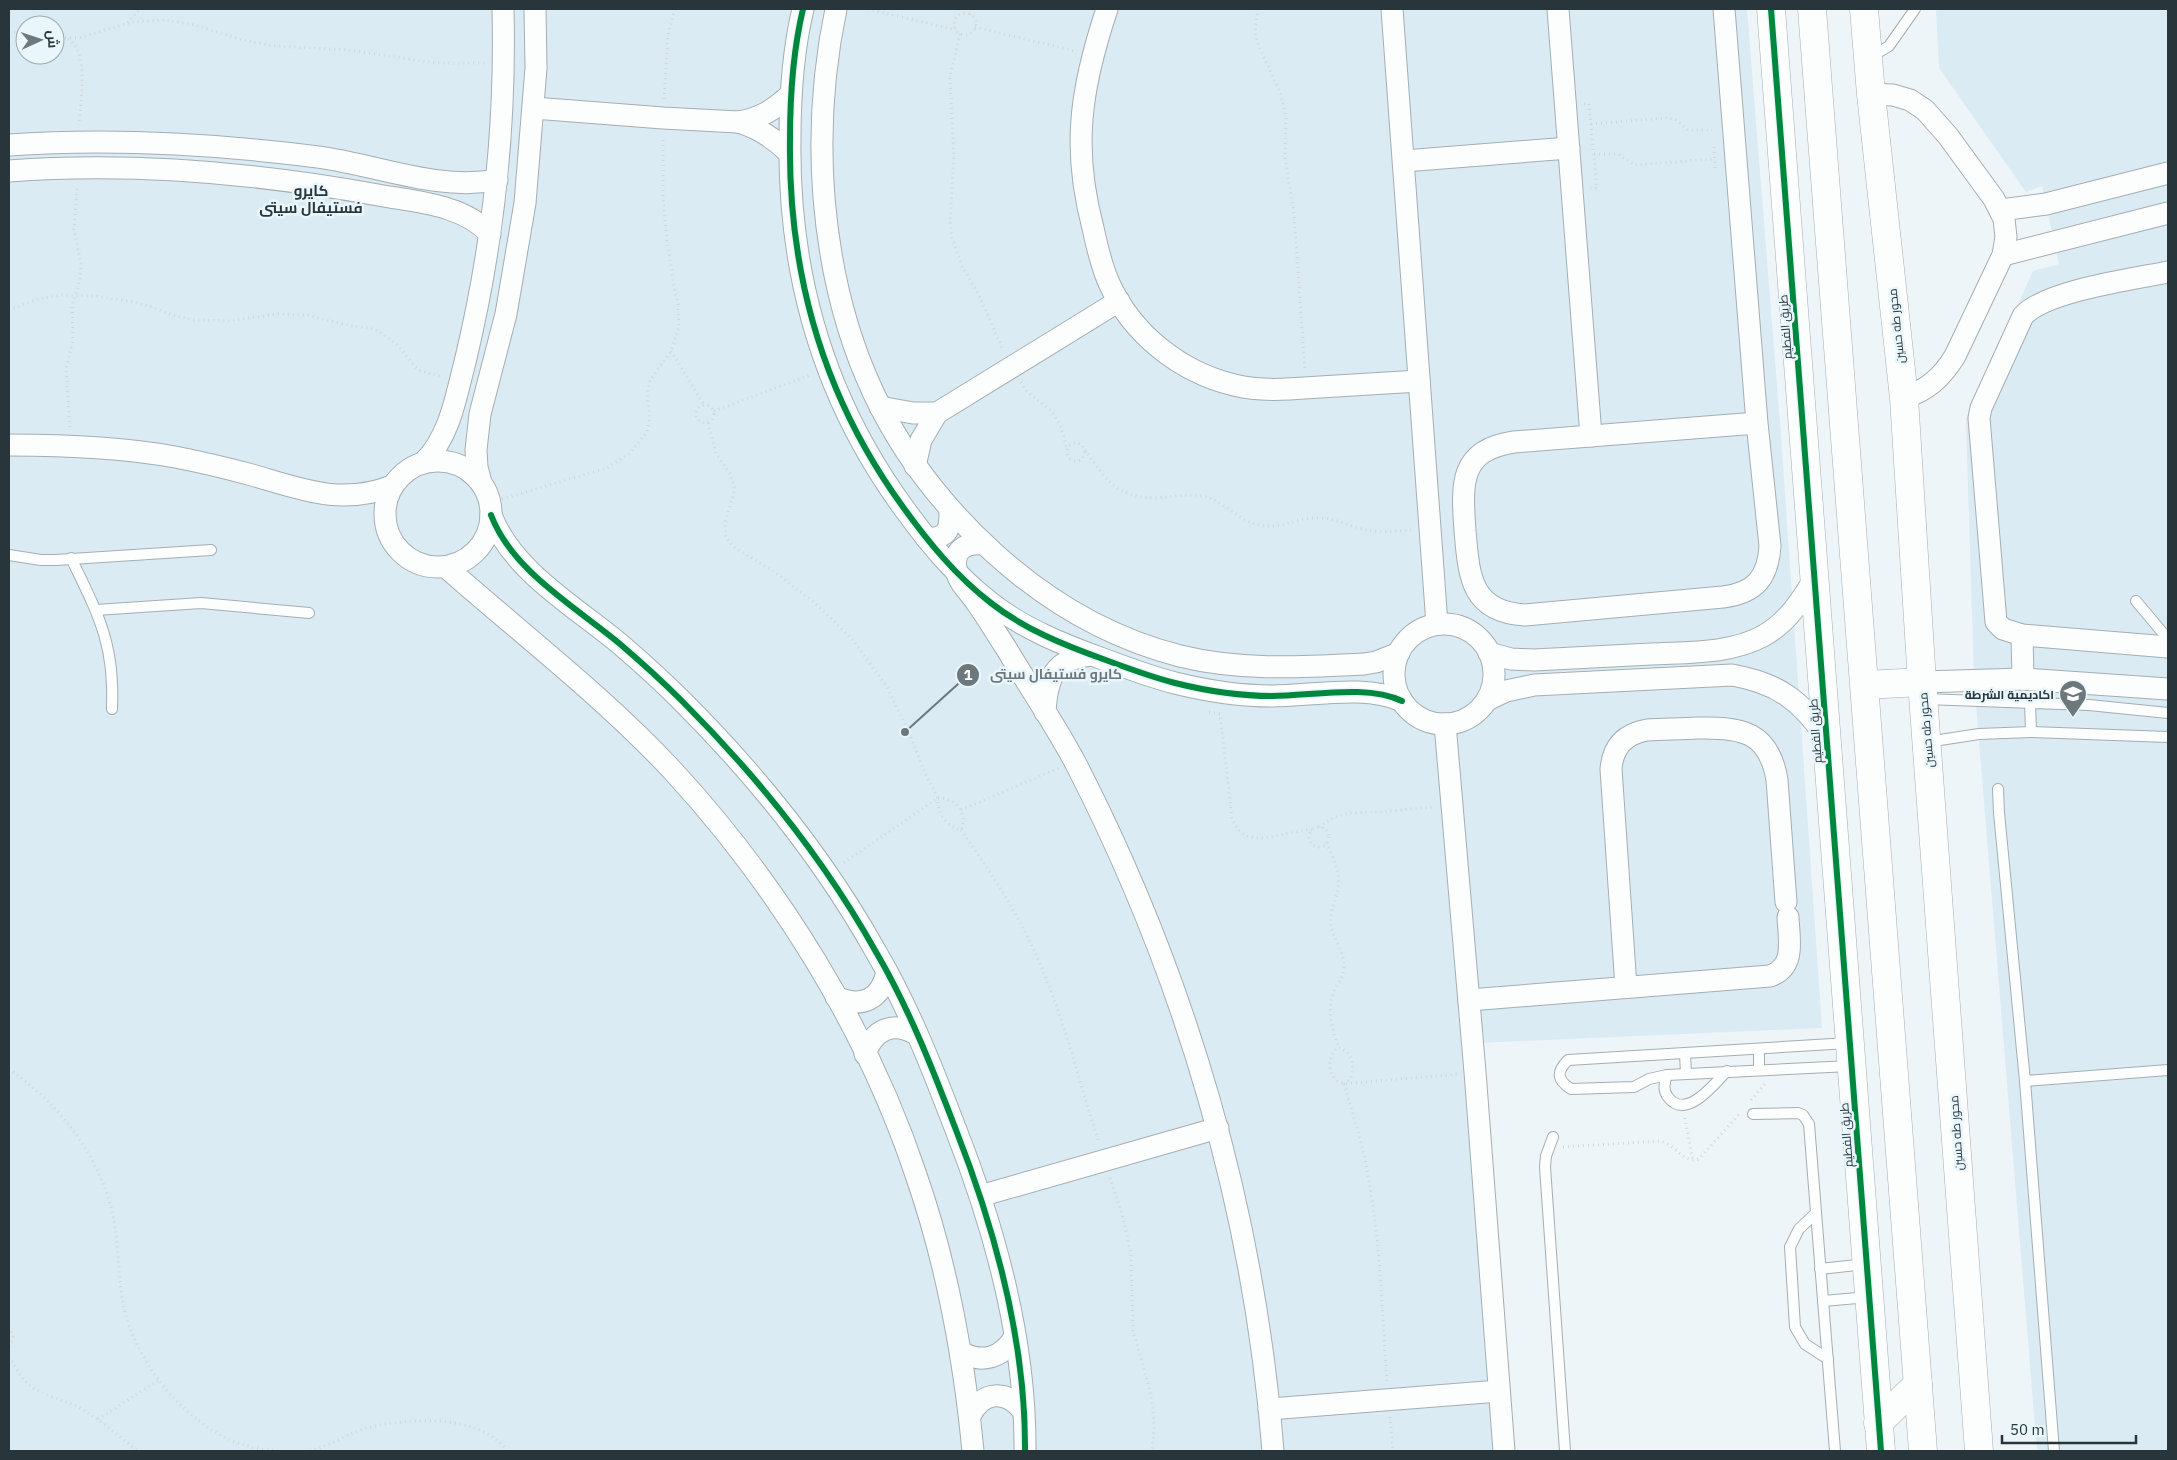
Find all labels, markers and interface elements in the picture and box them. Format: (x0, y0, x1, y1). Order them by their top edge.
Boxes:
north arrow (15, 15, 65, 65)
text: ش (44, 30, 62, 49)
district label: كايرو فستيفال سيتى (259, 181, 363, 217)
street label: محور طه حسين (1885, 288, 1907, 364)
street label: طريق الفطيم (1775, 294, 1796, 360)
callout: كايرو فستيفال سيتى (955, 660, 1132, 689)
text: 1 (963, 665, 973, 684)
text: كايرو فستيفال سيتى (990, 665, 1122, 683)
school or university icon: اكاديمية الشرطة (2058, 679, 2088, 718)
place label: اكاديمية الشرطة (1965, 687, 2054, 703)
street label: محور طه حسين (1915, 692, 1937, 768)
street label: طريق الفطيم (1805, 698, 1826, 764)
street label: محور طه حسين (1946, 1095, 1966, 1171)
street label: طريق الفطيم (1836, 1102, 1857, 1168)
scale bar (2002, 1412, 2136, 1444)
text: 50 m (2010, 1420, 2045, 1439)

